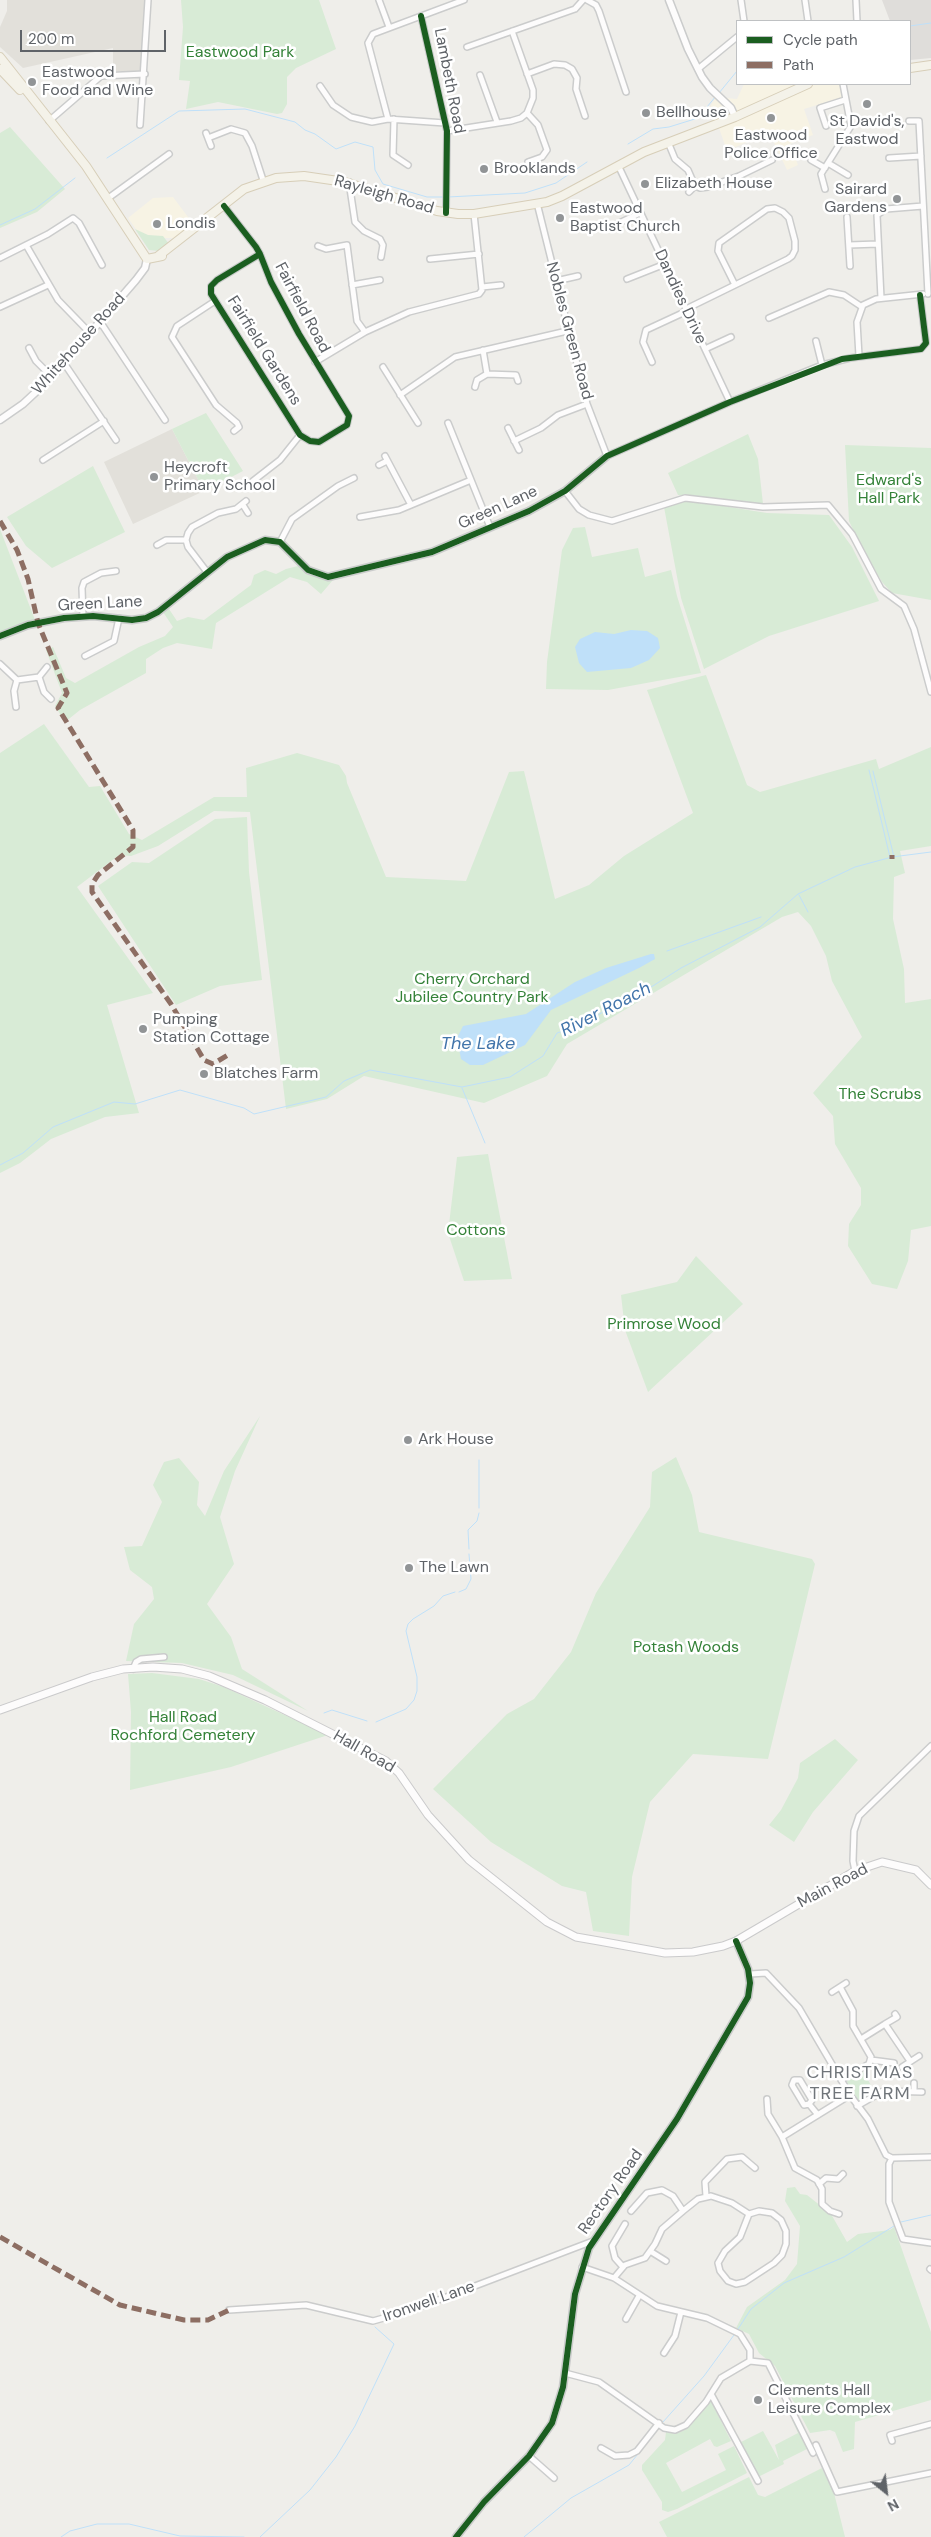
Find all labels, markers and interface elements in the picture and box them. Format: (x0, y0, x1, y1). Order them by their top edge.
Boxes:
scale bar (22, 20, 169, 52)
legend (736, 20, 911, 85)
street label: Lambeth Road (429, 27, 469, 135)
text: 200 m (28, 29, 74, 49)
text: Cycle path (783, 30, 858, 50)
park label: Eastwood Park (186, 43, 294, 63)
text: Path (783, 55, 814, 75)
place label: Eastwood Food and Wine (42, 63, 153, 101)
marker: Eastwood Food and Wine (26, 76, 38, 88)
marker: St David's, Eastwod (861, 98, 873, 110)
place label: Bellhouse (656, 103, 727, 123)
marker: Bellhouse (640, 107, 652, 119)
marker: Eastwood Police Office (765, 112, 777, 124)
place label: St David's, Eastwod (829, 112, 905, 150)
place label: Eastwood Police Office (724, 126, 818, 164)
place label: Brooklands (494, 159, 576, 179)
marker: Brooklands (478, 163, 490, 175)
street label: Rayleigh Road (332, 172, 436, 218)
place label: Elizabeth House (655, 174, 773, 194)
marker: Elizabeth House (639, 178, 651, 190)
place label: Sairard Gardens (824, 180, 887, 218)
marker: Sairard Gardens (891, 193, 903, 205)
place label: Eastwood Baptist Church (570, 199, 680, 237)
marker: Eastwood Baptist Church (554, 212, 566, 224)
place label: Londis (167, 214, 216, 234)
marker: Londis (151, 218, 163, 230)
street label: Dandies Drive (650, 247, 710, 347)
street label: Fairfield Road (270, 259, 334, 357)
street label: Nobles Green Road (541, 260, 597, 402)
street label: Whitehouse Road (28, 289, 130, 399)
street label: Fairfield Gardens (223, 293, 305, 409)
place label: Heycroft Primary School (164, 458, 275, 496)
marker: Heycroft Primary School (148, 471, 160, 483)
park label: Edward's Hall Park (856, 471, 922, 509)
street label: Green Lane (455, 482, 541, 534)
street label: Green Lane (57, 592, 143, 616)
park label: Cherry Orchard Jubilee Country Park (395, 970, 549, 1008)
water label: River Roach (557, 978, 655, 1042)
place label: Pumping Station Cottage (153, 1010, 270, 1048)
marker: Pumping Station Cottage (137, 1023, 149, 1035)
water label: The Lake (441, 1033, 515, 1055)
place label: Blatches Farm (214, 1064, 318, 1084)
marker: Blatches Farm (198, 1068, 210, 1080)
park label: The Scrubs (838, 1085, 922, 1105)
park label: Cottons (446, 1221, 506, 1241)
park label: Primrose Wood (607, 1315, 721, 1335)
place label: Ark House (418, 1430, 494, 1450)
marker: Ark House (402, 1434, 414, 1446)
place label: The Lawn (419, 1558, 489, 1578)
marker: The Lawn (403, 1562, 415, 1574)
park label: Potash Woods (633, 1638, 739, 1658)
park label: Hall Road Rochford Cemetery (111, 1708, 255, 1746)
street label: Hall Road (330, 1727, 398, 1777)
street label: Main Road (795, 1860, 871, 1912)
district label: CHRISTMAS TREE FARM (805, 2062, 915, 2104)
street label: Rectory Road (575, 2146, 647, 2238)
street label: Ironwell Lane (381, 2277, 477, 2327)
place label: Clements Hall Leisure Complex (768, 2381, 891, 2419)
marker: Clements Hall Leisure Complex (752, 2394, 764, 2406)
north arrow (861, 2467, 911, 2517)
text: N (884, 2495, 902, 2515)

